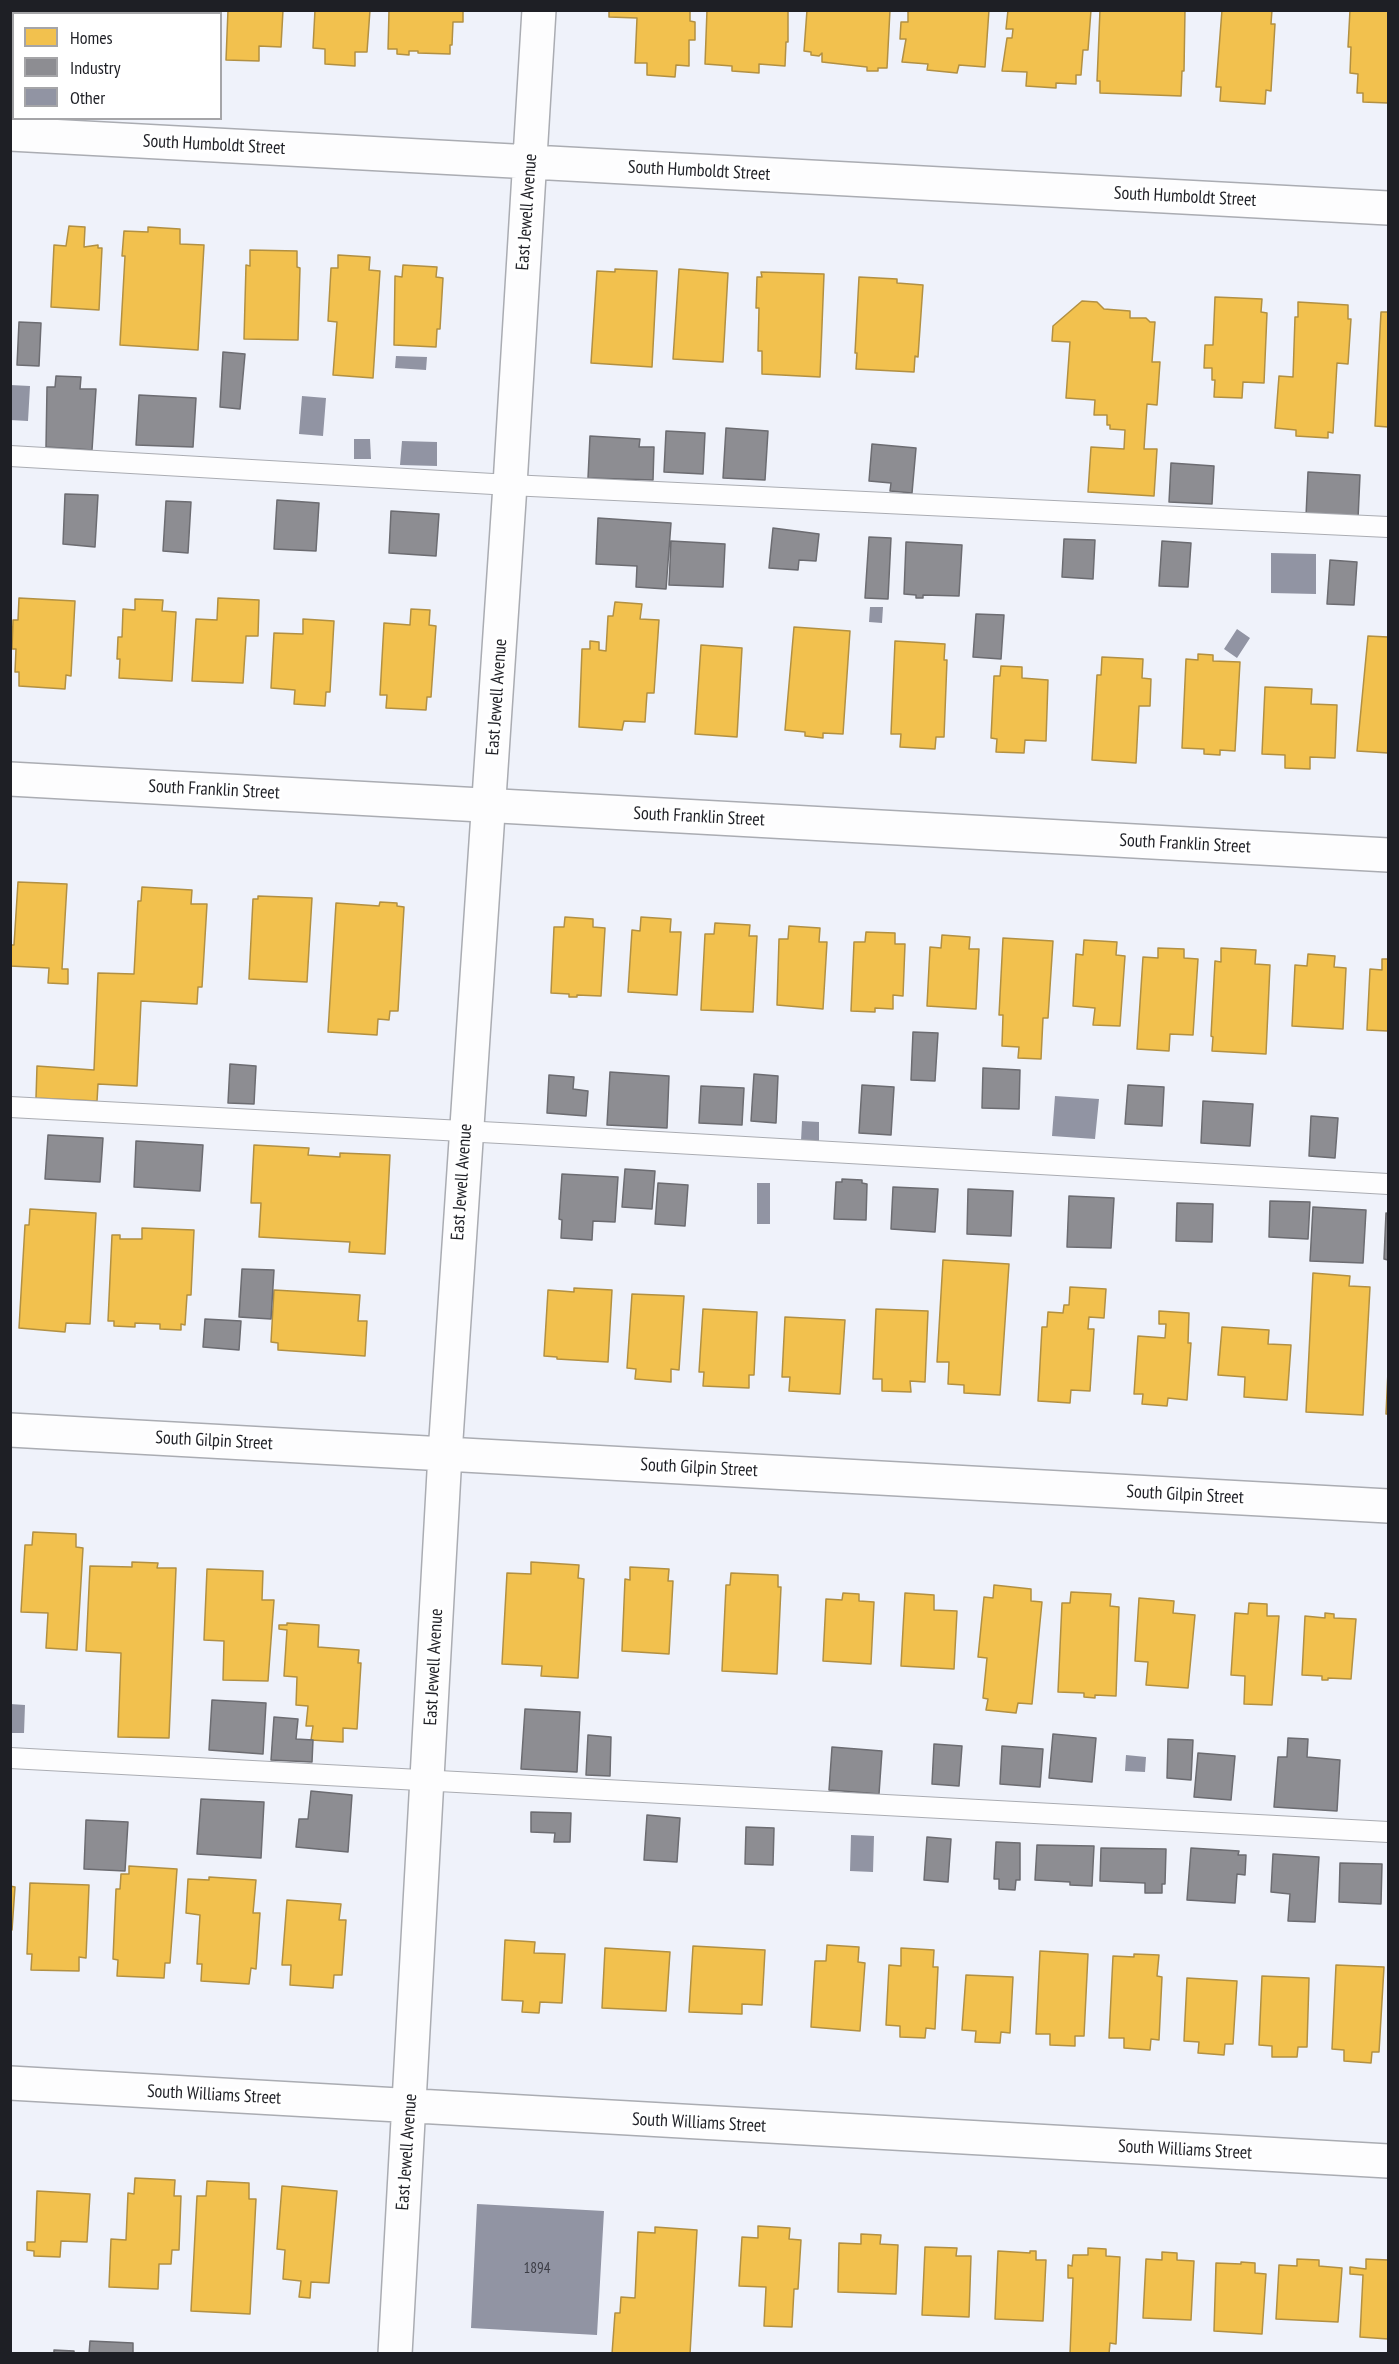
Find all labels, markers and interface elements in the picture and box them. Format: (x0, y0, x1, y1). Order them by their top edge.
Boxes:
legend (12, 12, 222, 120)
text: Homes (70, 26, 113, 49)
text: Industry (70, 56, 120, 79)
text: Other (70, 86, 105, 109)
street label: South Humboldt Street (142, 130, 286, 160)
street label: East Jewell Avenue (512, 153, 542, 271)
street label: South Humboldt Street (627, 156, 771, 186)
street label: South Humboldt Street (1113, 182, 1257, 212)
street label: East Jewell Avenue (482, 638, 512, 756)
street label: South Franklin Street (148, 776, 280, 804)
street label: South Franklin Street (633, 803, 765, 831)
street label: South Franklin Street (1119, 830, 1251, 858)
street label: East Jewell Avenue (447, 1123, 477, 1241)
street label: South Gilpin Street (155, 1427, 273, 1455)
street label: South Gilpin Street (640, 1454, 758, 1482)
street label: South Gilpin Street (1126, 1481, 1244, 1509)
street label: East Jewell Avenue (420, 1608, 448, 1726)
street label: South Williams Street (146, 2081, 282, 2109)
street label: East Jewell Avenue (392, 2093, 422, 2211)
street label: South Williams Street (631, 2109, 767, 2137)
street label: South Williams Street (1117, 2136, 1253, 2164)
house number: 1894 (524, 2260, 550, 2278)

